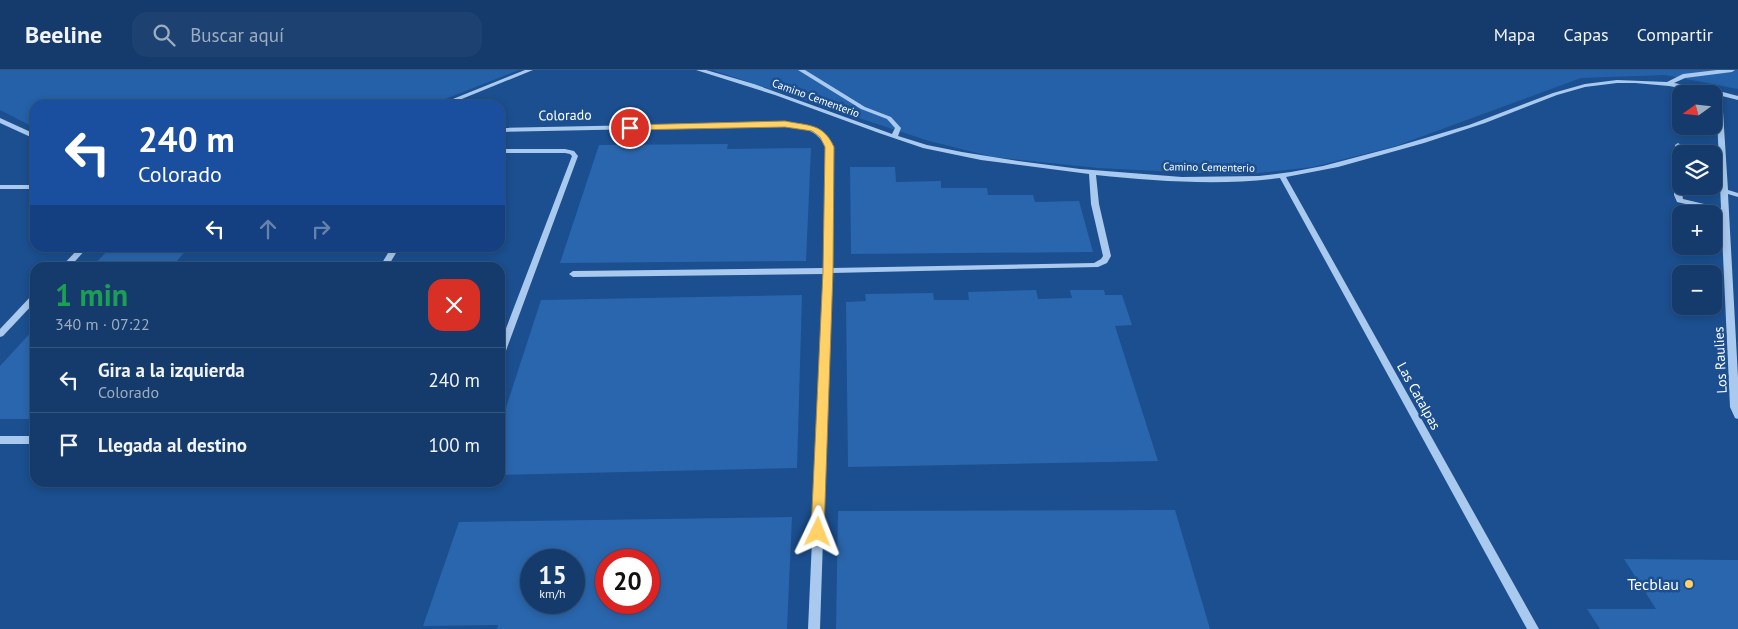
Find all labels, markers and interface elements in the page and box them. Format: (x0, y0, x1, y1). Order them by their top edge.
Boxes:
search box (132, 12, 482, 57)
text: Beeline (25, 19, 102, 50)
icon: search (150, 21, 178, 49)
text: Buscar aquí (190, 23, 284, 47)
text: Mapa (1494, 23, 1536, 46)
text: Capas (1564, 23, 1609, 46)
text: Compartir (1637, 23, 1713, 46)
street label: Camino Cementerio (770, 76, 862, 120)
north arrow (1672, 85, 1722, 135)
map controls (1672, 85, 1722, 315)
street label: Colorado (538, 106, 592, 124)
pin (609, 107, 651, 149)
icon: arrive (616, 114, 644, 142)
text: 240 m (138, 116, 235, 162)
icon: left (55, 120, 120, 185)
button: layers (1672, 145, 1722, 195)
street label: Camino Cementerio (1163, 159, 1255, 175)
text: Colorado (138, 160, 222, 188)
button: + (1672, 205, 1722, 255)
icon: left (201, 215, 229, 243)
icon: ahead (254, 215, 282, 243)
icon: right (307, 215, 335, 243)
button: − (1672, 265, 1722, 315)
text: 1 min (55, 275, 128, 314)
button: close (428, 279, 480, 331)
text: 340 m · 07:22 (55, 314, 150, 334)
street label: Los Raulies (1709, 326, 1731, 394)
text: Gira a la izquierda (98, 358, 245, 382)
street label: Las Catalpas (1393, 359, 1445, 433)
icon: left (55, 366, 83, 394)
text: 240 m (428, 368, 480, 392)
text: Colorado (98, 382, 159, 402)
icon: arrive (55, 431, 83, 459)
text: Llegada al destino (98, 433, 247, 457)
text: 100 m (428, 433, 480, 457)
position arrow (791, 505, 843, 557)
speed limit sign: 20 (595, 549, 660, 614)
text: 15 (538, 559, 567, 591)
place label: Tecblau (1627, 574, 1679, 594)
marker: Tecblau (1683, 578, 1695, 590)
text: km/h (539, 586, 566, 601)

